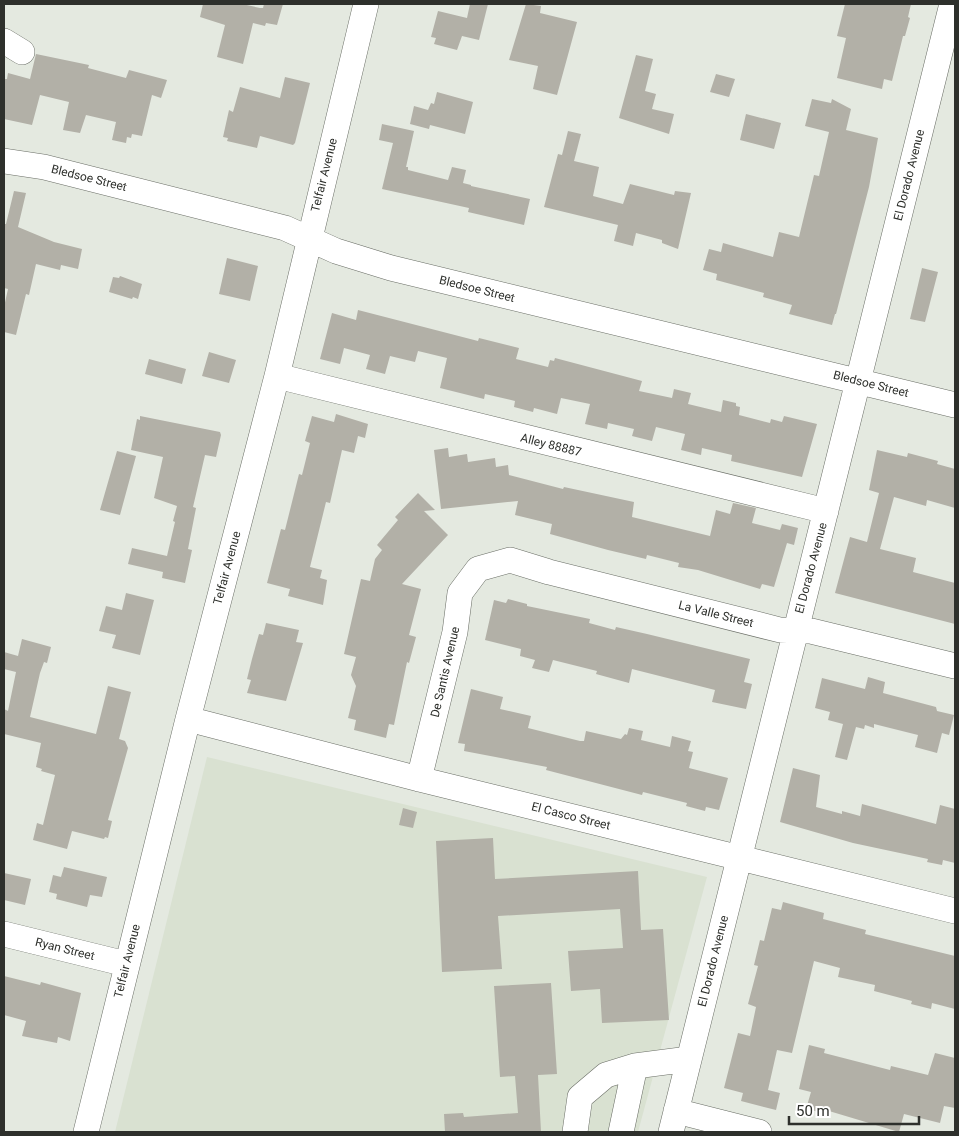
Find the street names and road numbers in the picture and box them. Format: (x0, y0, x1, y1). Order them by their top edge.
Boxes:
street label: El Dorado Avenue (891, 128, 927, 222)
street label: Telfair Avenue (308, 137, 340, 213)
street label: Bledsoe Street (50, 162, 128, 194)
street label: Bledsoe Street (438, 273, 516, 305)
street label: Bledsoe Street (832, 368, 910, 400)
street label: Alley 88887 (519, 431, 583, 459)
street label: El Dorado Avenue (792, 521, 830, 615)
street label: Telfair Avenue (210, 530, 244, 606)
street label: La Valle Street (677, 598, 755, 630)
street label: De Santis Avenue (428, 625, 462, 719)
street label: El Casco Street (530, 799, 612, 833)
street label: El Dorado Avenue (695, 914, 731, 1008)
street label: Telfair Avenue (111, 923, 143, 999)
street label: Ryan Street (34, 935, 96, 963)

